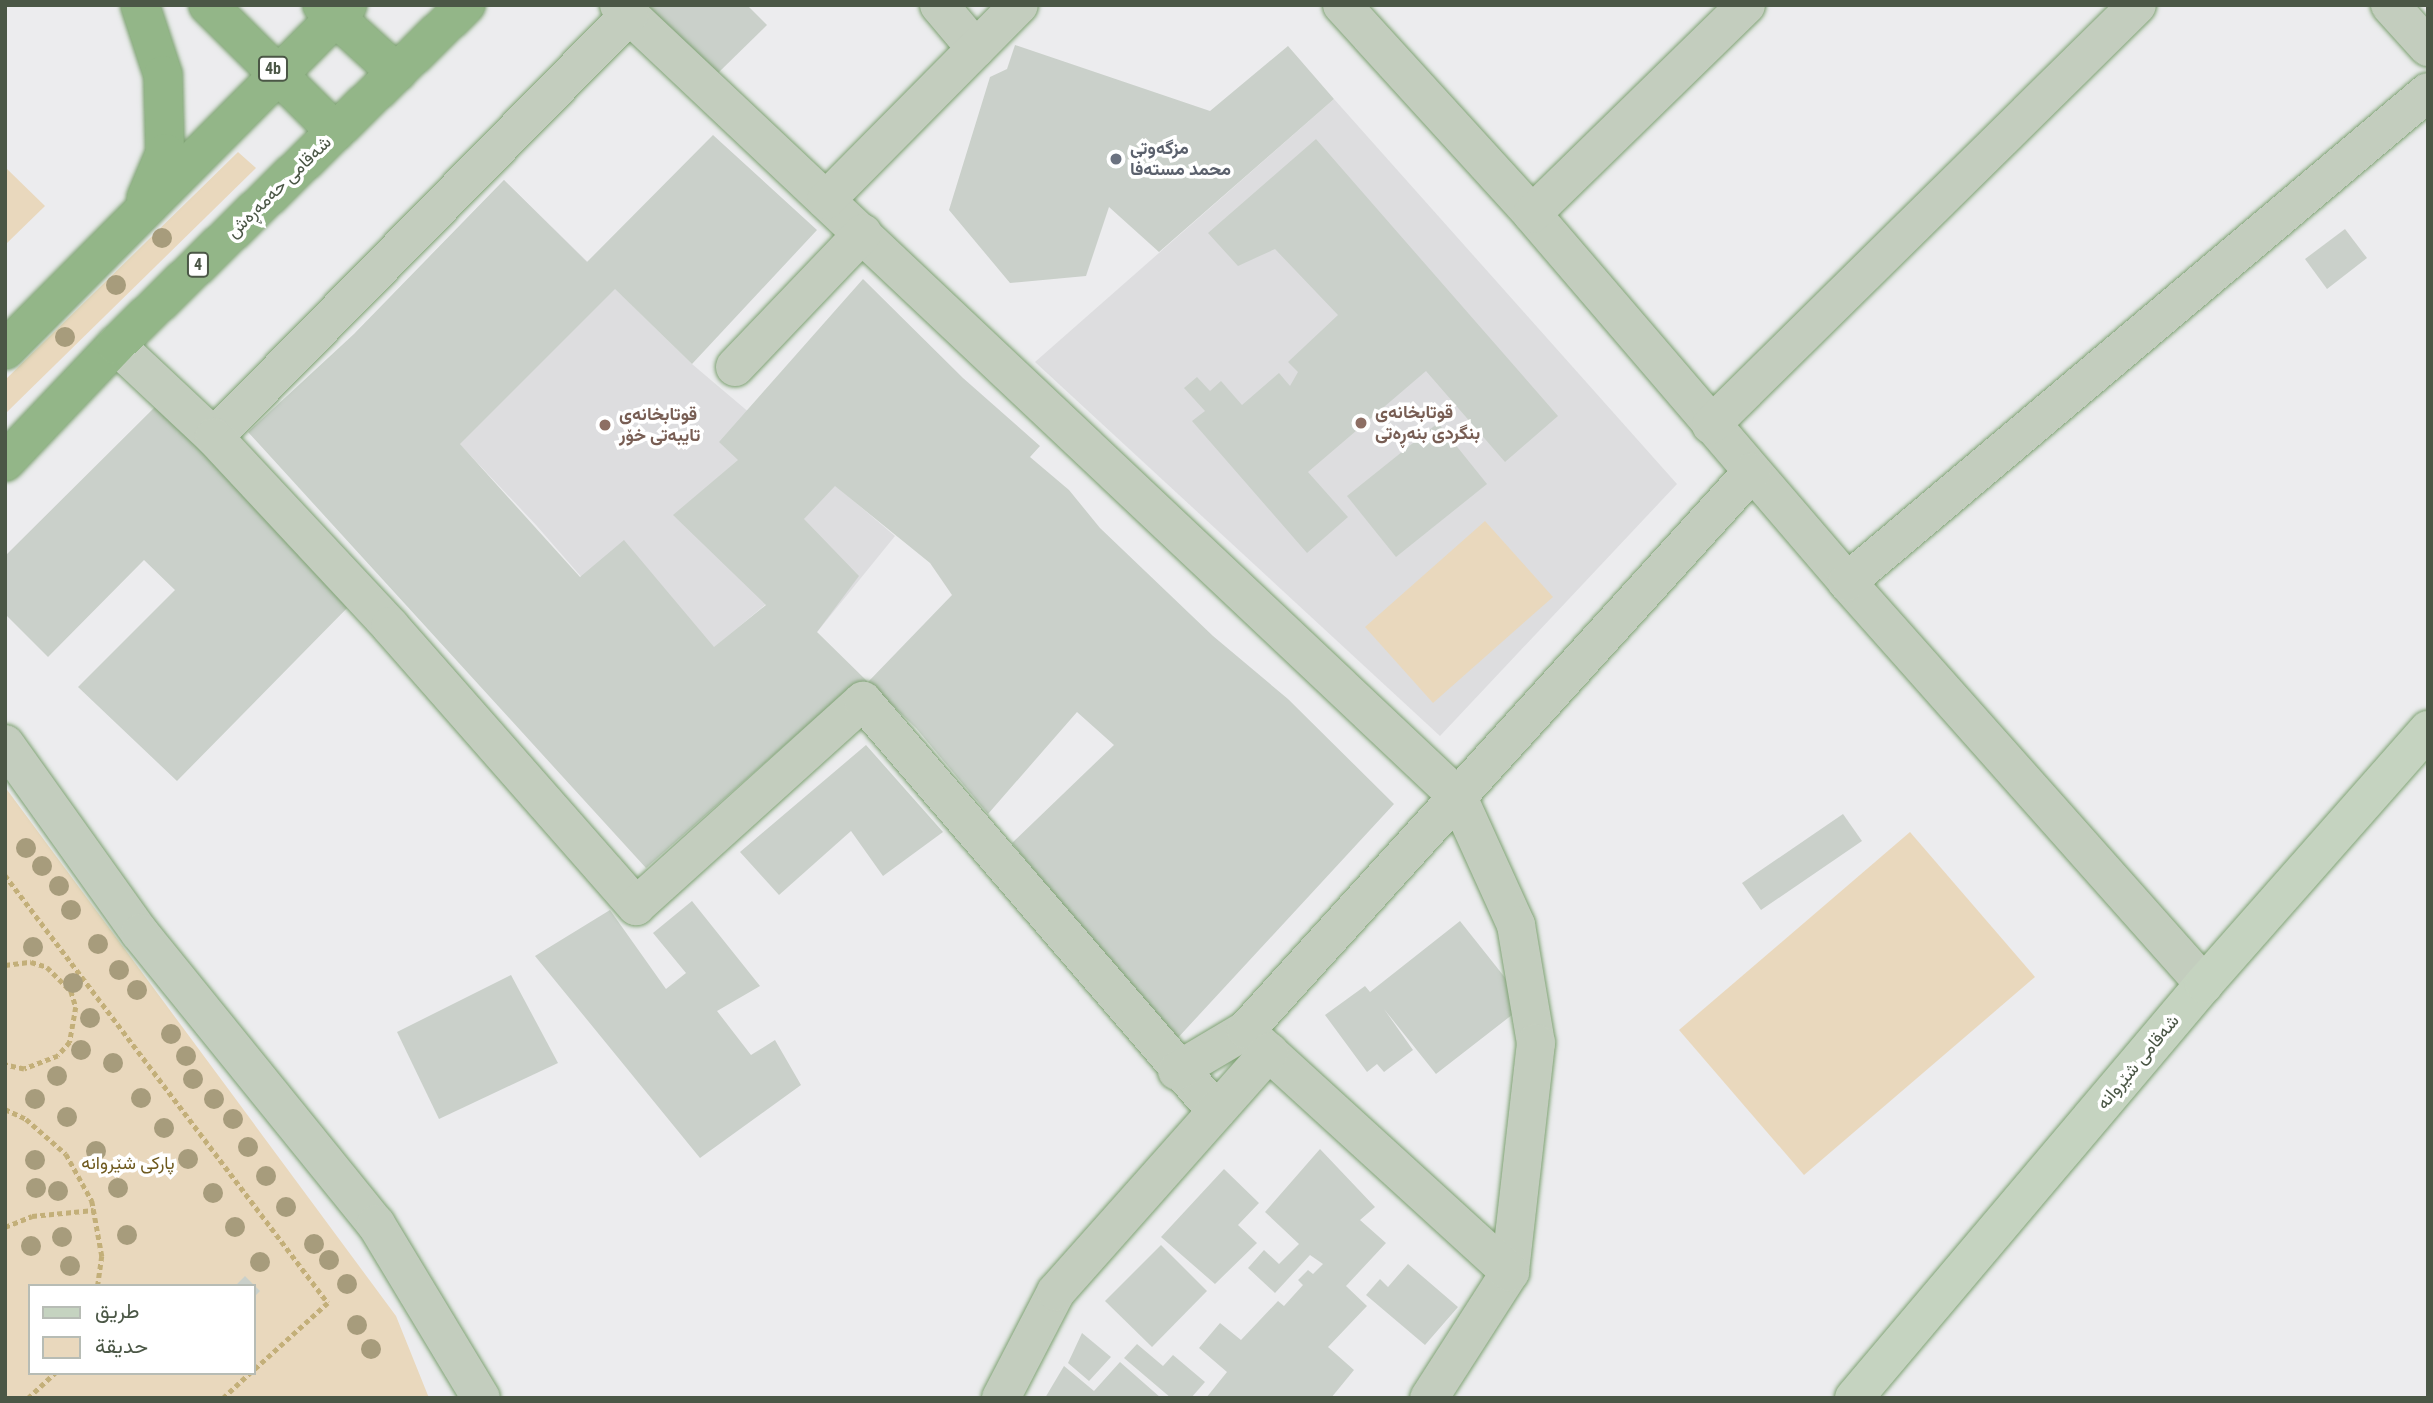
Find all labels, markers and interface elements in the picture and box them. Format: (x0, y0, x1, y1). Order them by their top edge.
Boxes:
road number: 4b (257, 57, 289, 82)
street label: شەقامی حەمەڕەش (222, 132, 336, 242)
place label: مزگەوتی محمد مستەفا (1130, 138, 1231, 180)
marker: مزگەوتی محمد مستەفا (1108, 151, 1124, 167)
road number: 4 (186, 252, 210, 278)
place label: قوتابخانەی بنگردی بنەڕەتی (1375, 402, 1480, 444)
place label: قوتابخانەی تایبەتی خۆر (619, 404, 700, 446)
marker: قوتابخانەی بنگردی بنەڕەتی (1353, 415, 1369, 431)
marker: قوتابخانەی تایبەتی خۆر (597, 417, 613, 433)
street label: شەقامی شێروانە (2092, 1010, 2184, 1114)
park label: پارکی شێروانە (81, 1152, 175, 1174)
legend (28, 1284, 256, 1375)
text: طريق (95, 1299, 140, 1323)
text: حديقة (95, 1334, 148, 1358)

